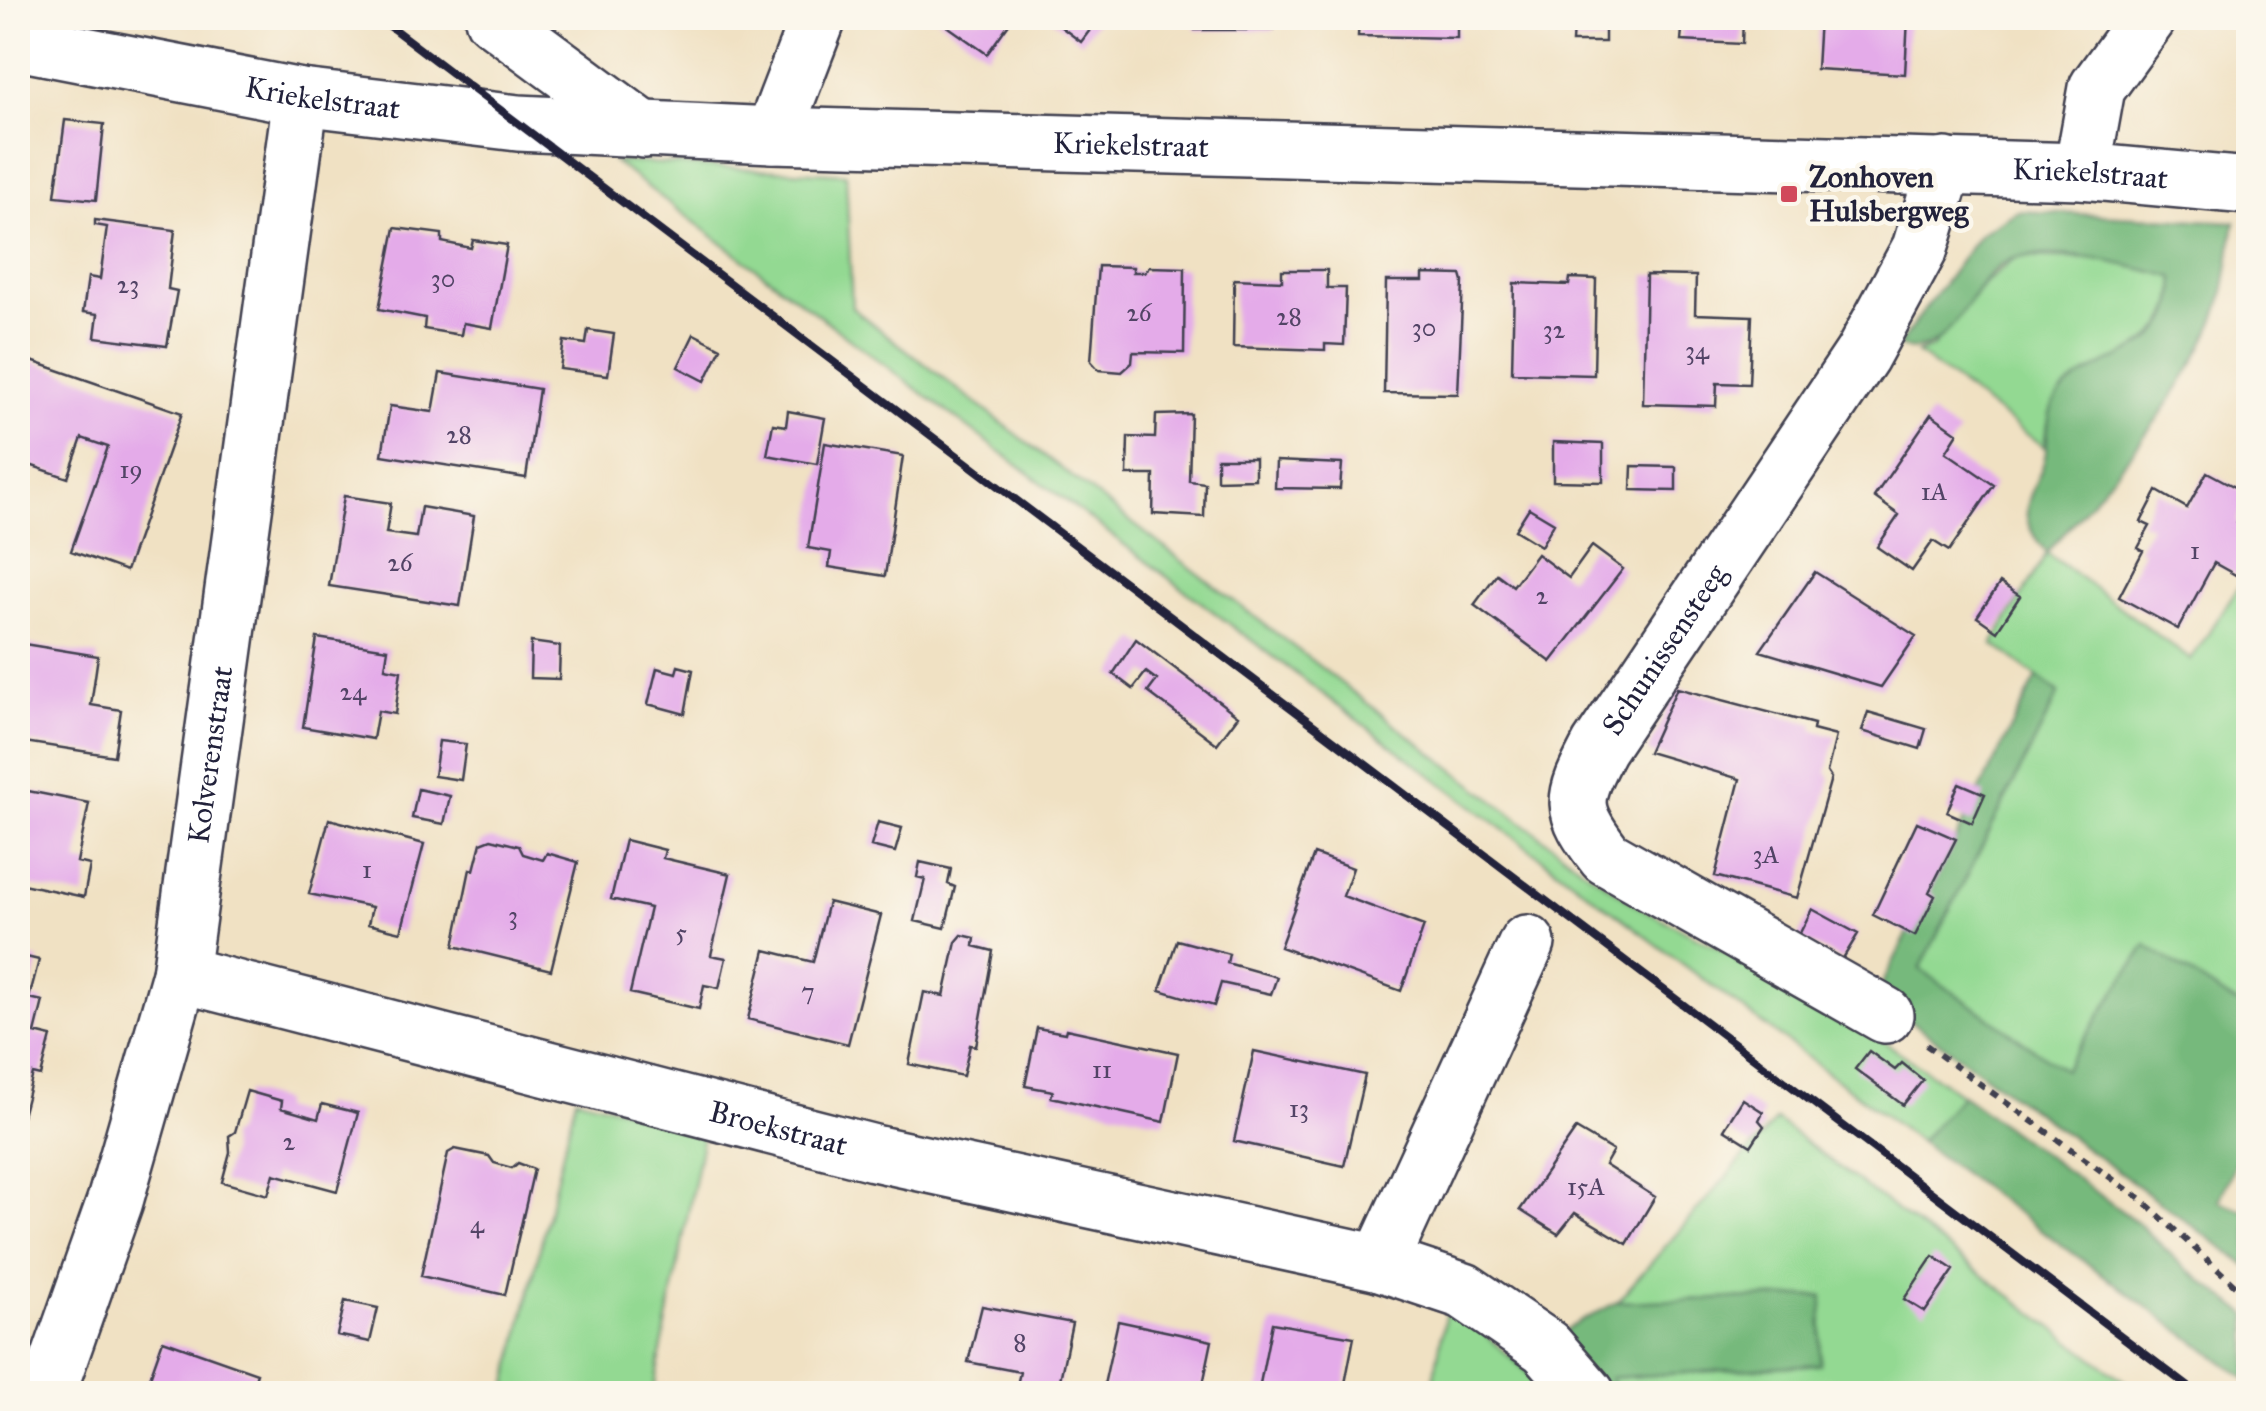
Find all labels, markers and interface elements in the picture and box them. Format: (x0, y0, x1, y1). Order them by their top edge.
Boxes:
street label: Kriekelstraat (242, 69, 403, 127)
street label: Kriekelstraat (1052, 125, 1210, 165)
street label: Kriekelstraat (2012, 151, 2170, 197)
place label: Zonhoven Hulsbergweg (1809, 159, 1969, 229)
marker: Zonhoven Hulsbergweg (1778, 183, 1800, 205)
house number: 30 (431, 263, 455, 294)
house number: 23 (117, 269, 139, 300)
house number: 26 (1126, 297, 1153, 328)
house number: 28 (1276, 301, 1302, 332)
house number: 30 (1412, 312, 1436, 343)
house number: 32 (1543, 314, 1566, 345)
house number: 34 (1685, 335, 1710, 366)
house number: 28 (446, 419, 472, 450)
house number: 19 (119, 454, 143, 485)
house number: 1A (1921, 476, 1948, 507)
house number: 1 (2190, 535, 2200, 566)
house number: 26 (387, 547, 414, 578)
street label: Schunissensteeg (1594, 556, 1735, 742)
house number: 2 (1536, 580, 1549, 611)
street label: Kolverenstraat (180, 663, 240, 846)
house number: 24 (340, 676, 367, 707)
house number: 3A (1753, 839, 1780, 870)
house number: 1 (362, 854, 372, 885)
house number: 3 (508, 900, 518, 931)
house number: 5 (675, 917, 687, 948)
house number: 7 (801, 976, 815, 1007)
house number: 11 (1092, 1054, 1112, 1085)
street label: Broekstraat (705, 1093, 852, 1164)
house number: 13 (1289, 1093, 1309, 1124)
house number: 2 (283, 1126, 296, 1157)
house number: 15A (1567, 1171, 1605, 1202)
house number: 4 (470, 1209, 485, 1240)
house number: 8 (1013, 1327, 1027, 1358)

